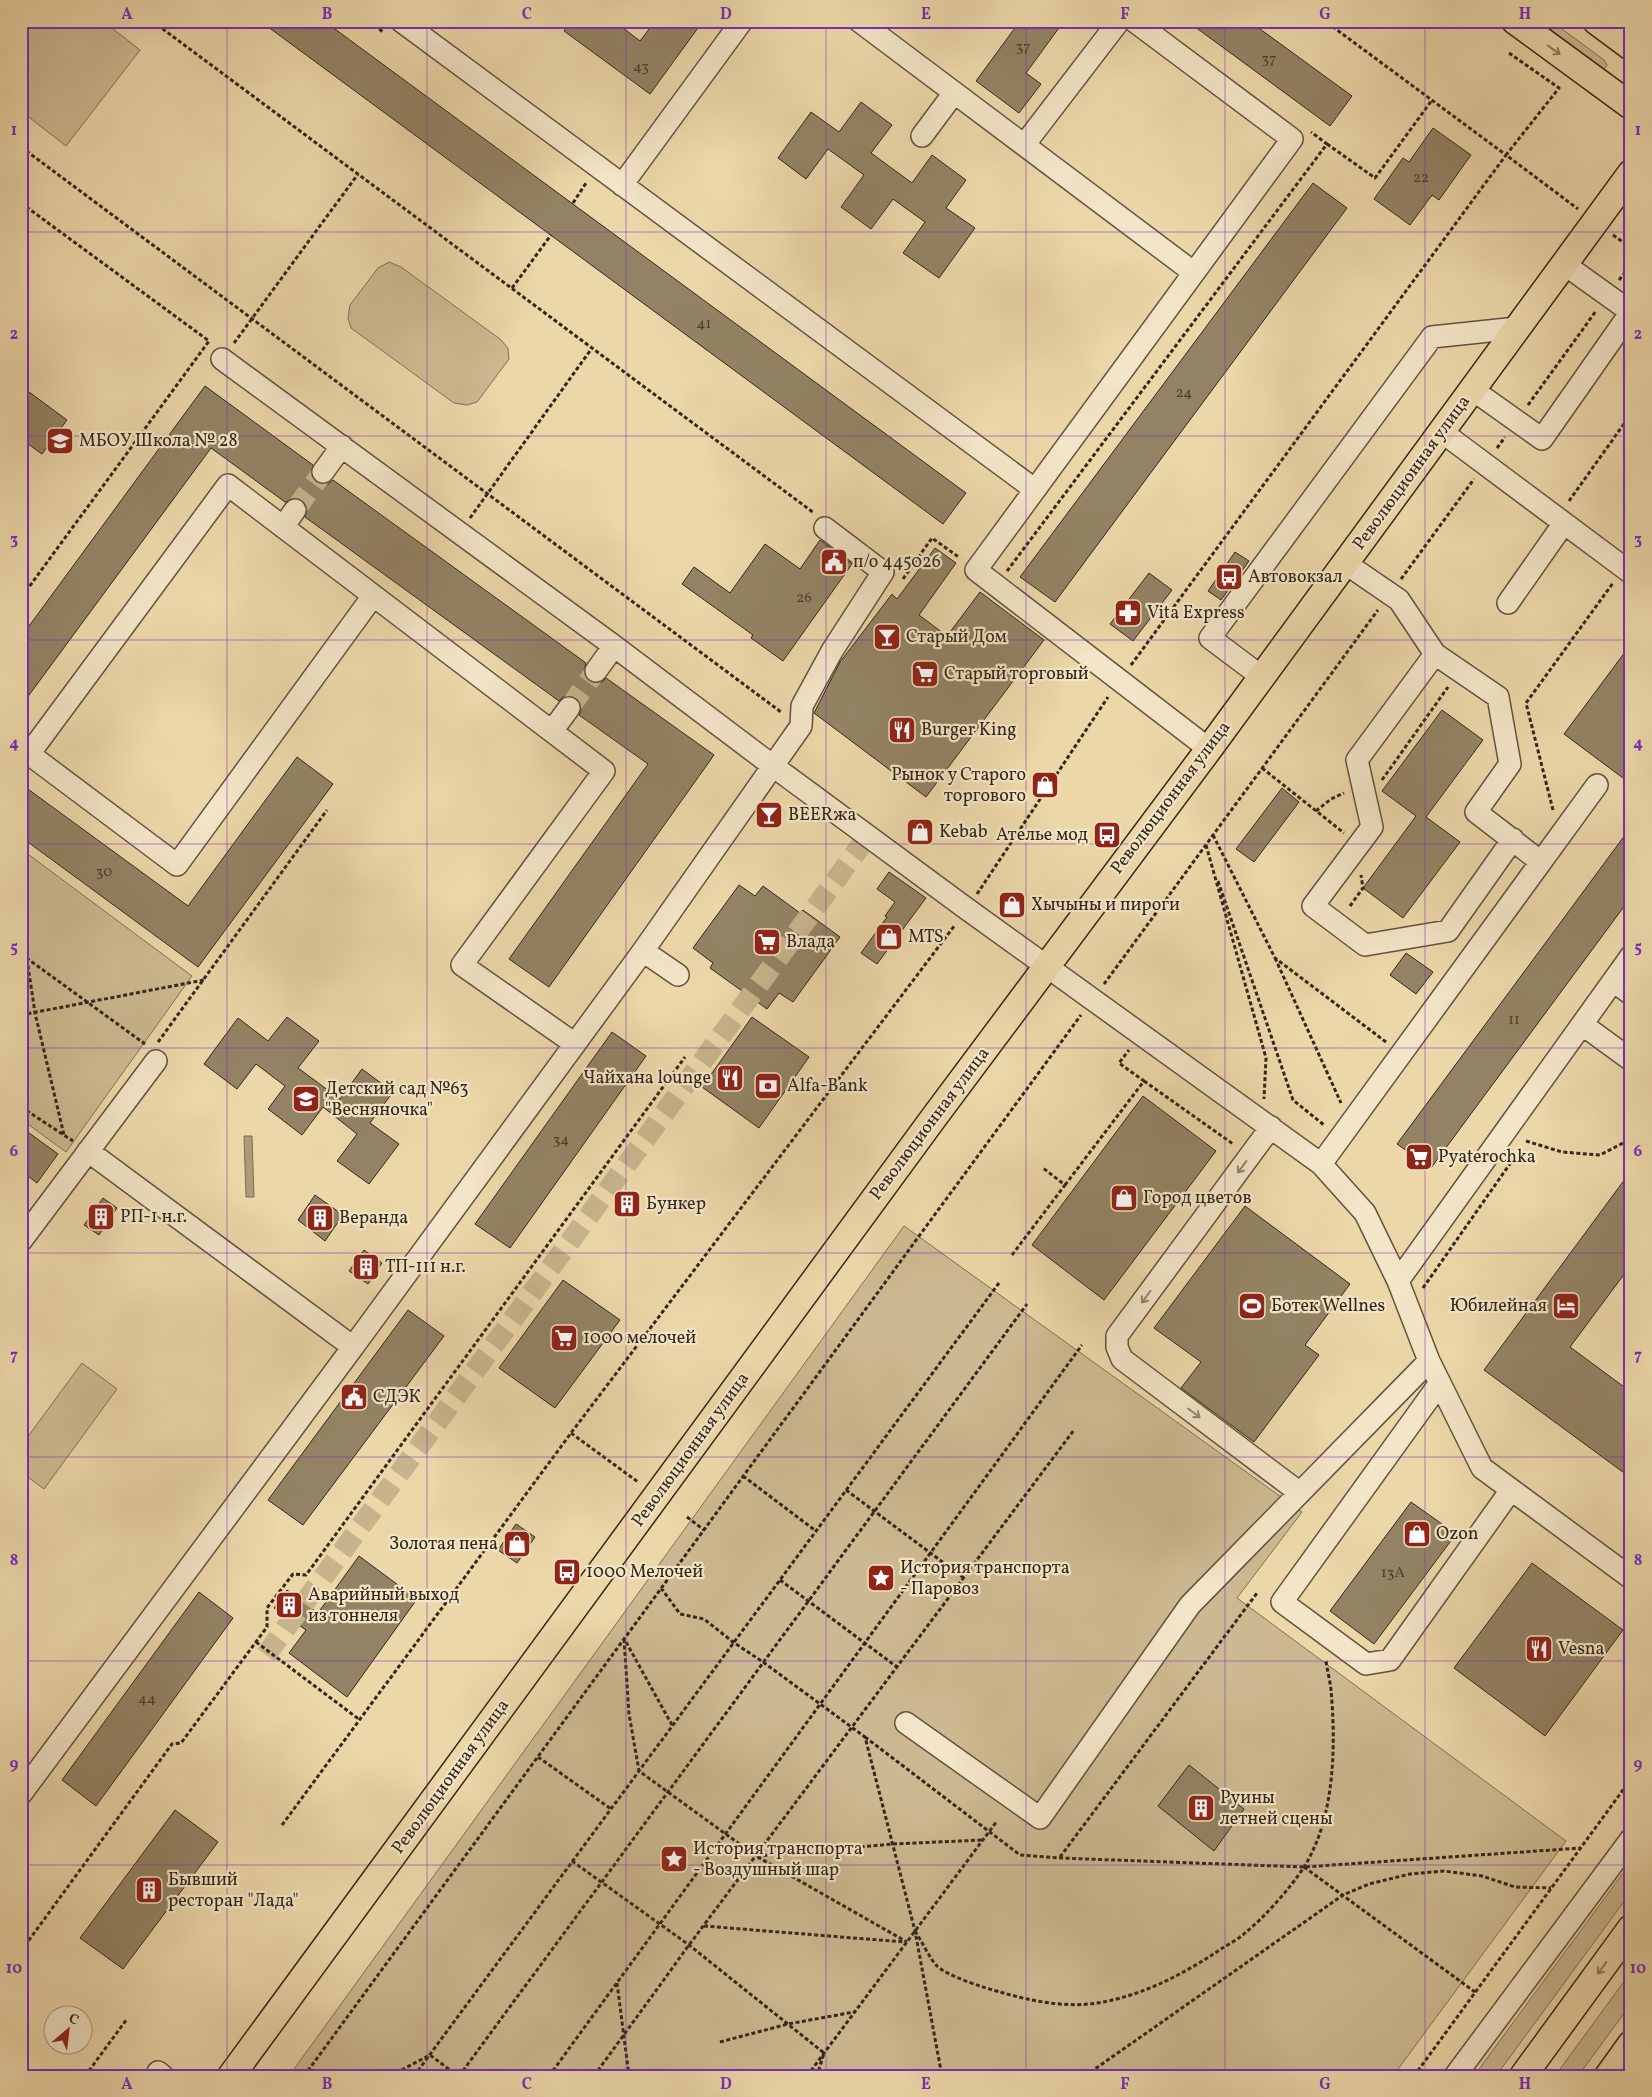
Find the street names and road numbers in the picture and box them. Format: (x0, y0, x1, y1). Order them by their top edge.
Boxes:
street label: Революционная улица (1347, 390, 1477, 556)
street label: Революционная улица (1105, 716, 1237, 880)
street label: Революционная улица (864, 1042, 996, 1206)
street label: Революционная улица (626, 1367, 756, 1533)
street label: Революционная улица (386, 1694, 516, 1860)

